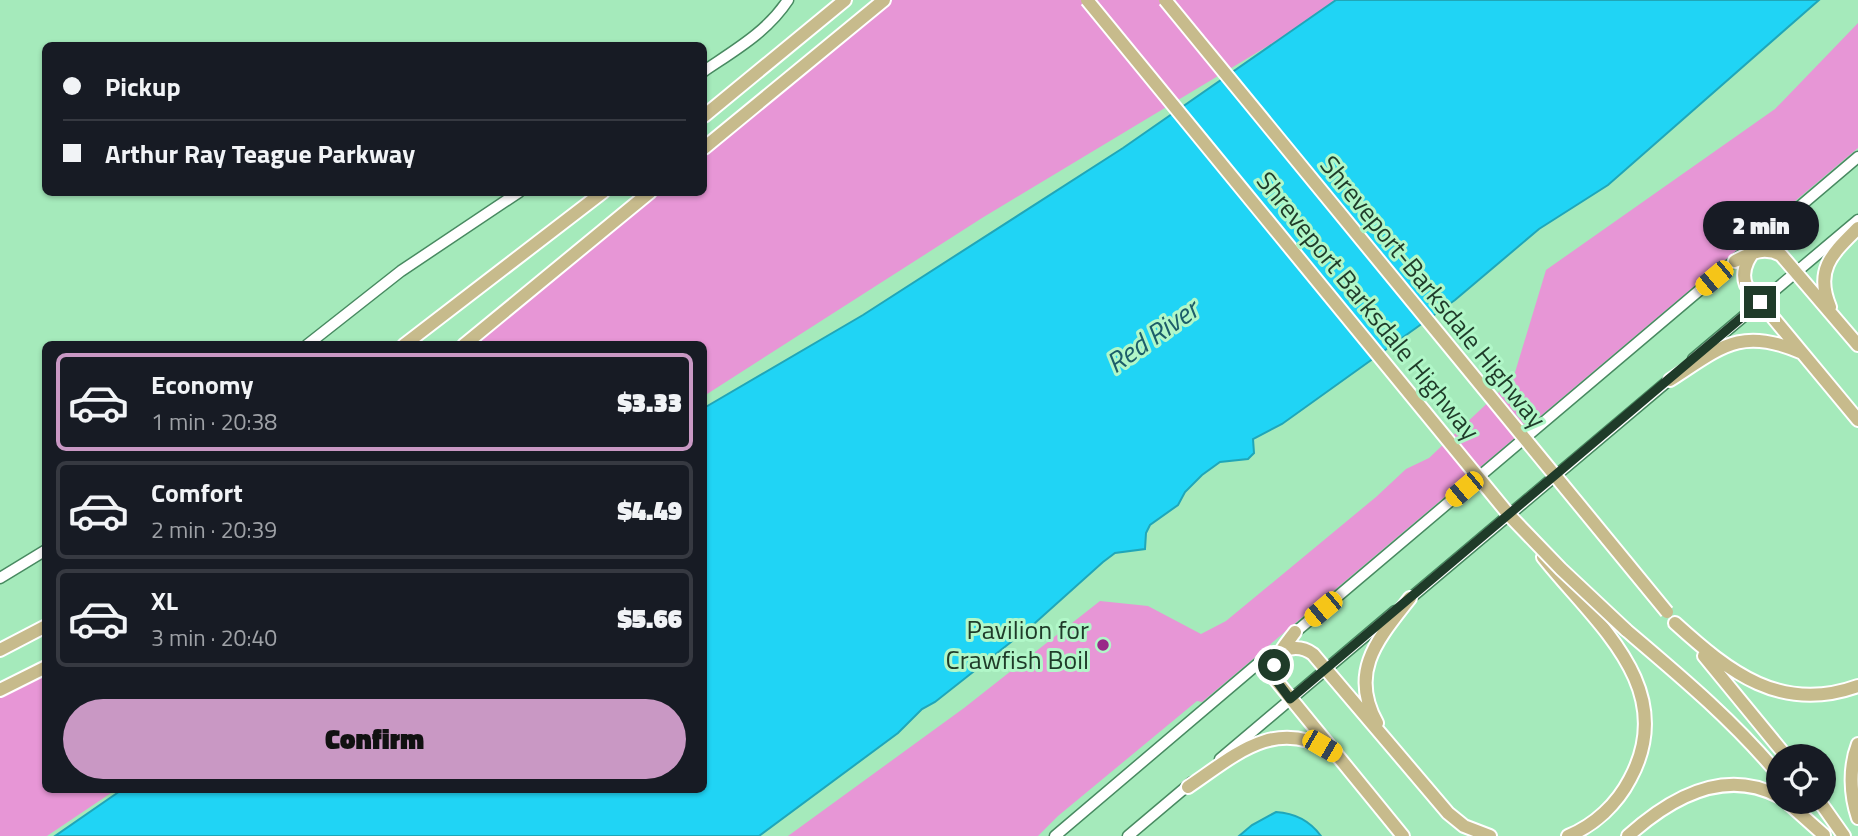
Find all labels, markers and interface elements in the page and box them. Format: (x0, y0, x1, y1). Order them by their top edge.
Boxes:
text: Pickup (105, 67, 181, 106)
text: Arthur Ray Teague Parkway (105, 134, 415, 173)
street label: Shreveport-Barksdale Highway (1311, 147, 1556, 437)
street label: Shreveport Barksdale Highway (1247, 163, 1489, 449)
callout: 2 min (1702, 201, 1818, 250)
text: 2 min (1732, 208, 1790, 243)
car (1692, 256, 1737, 300)
water label: Red River (1097, 286, 1209, 383)
route end (1744, 286, 1776, 318)
text: Economy (151, 365, 253, 404)
icon: car (67, 371, 130, 434)
text: $3.33 (617, 383, 682, 422)
text: 1 min · 20:38 (151, 404, 277, 439)
car (1442, 467, 1487, 511)
text: Comfort (151, 473, 243, 512)
icon: car (67, 479, 130, 542)
text: $4.49 (617, 491, 682, 530)
text: 2 min · 20:39 (151, 512, 277, 547)
text: XL (151, 581, 178, 620)
icon: car (67, 587, 130, 650)
car (1301, 587, 1346, 631)
text: $5.66 (617, 599, 682, 638)
place label: Pavilion for Crawfish Boil (946, 610, 1089, 679)
text: 3 min · 20:40 (151, 620, 277, 655)
marker: Pavilion for Crawfish Boil (1095, 637, 1111, 653)
route start (1258, 649, 1290, 681)
button: Confirm (63, 699, 686, 779)
car (1299, 726, 1346, 766)
map controls (1766, 744, 1836, 814)
button: locate (1766, 744, 1836, 814)

